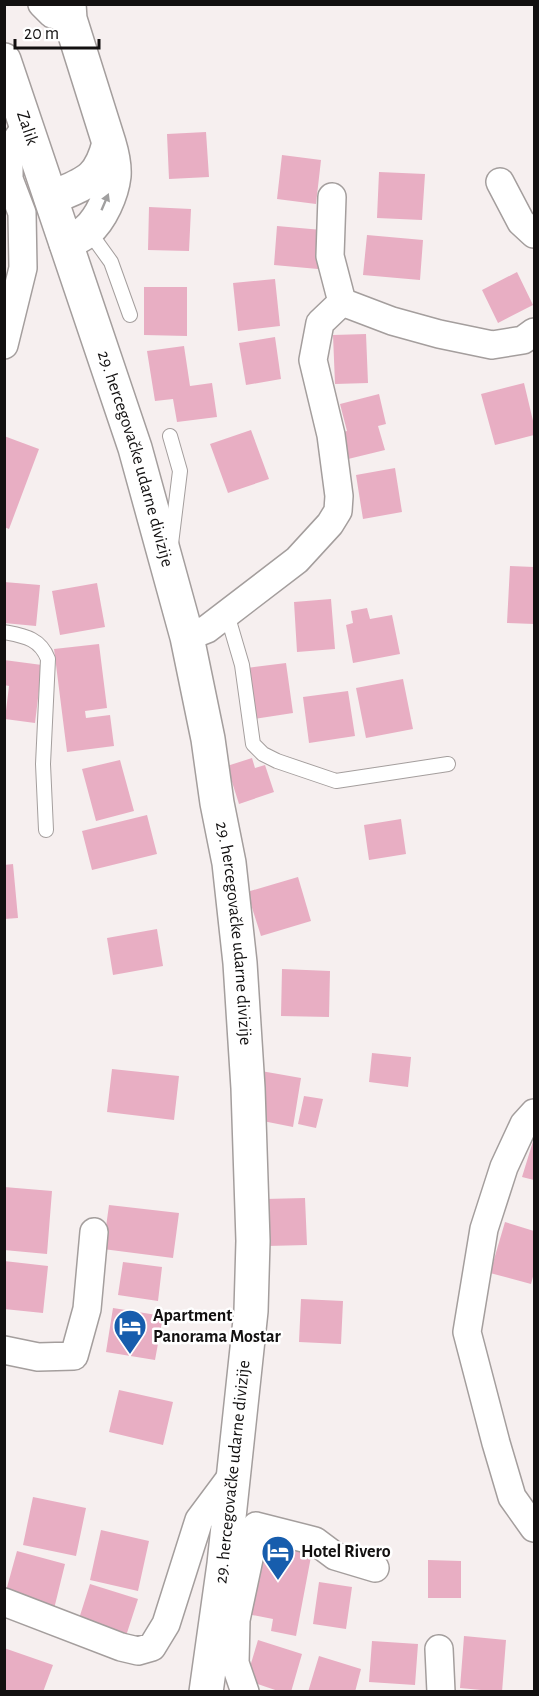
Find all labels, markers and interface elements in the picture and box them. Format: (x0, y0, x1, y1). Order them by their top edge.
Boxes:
scale bar (15, 12, 99, 50)
text: 20 m (24, 25, 59, 43)
street label: Zalik (13, 109, 41, 148)
one-way arrow (100, 193, 110, 211)
street label: 29. hercegovačke udarne divizije (94, 348, 176, 569)
street label: 29. hercegovačke udarne divizije (212, 820, 254, 1046)
place label: Apartment Panorama Mostar (153, 1307, 281, 1346)
hotel icon: Apartment Panorama Mostar (112, 1308, 148, 1355)
street label: 29. hercegovačke udarne divizije (212, 1359, 254, 1585)
hotel icon: Hotel Rivero (260, 1534, 296, 1581)
place label: Hotel Rivero (301, 1543, 391, 1561)

